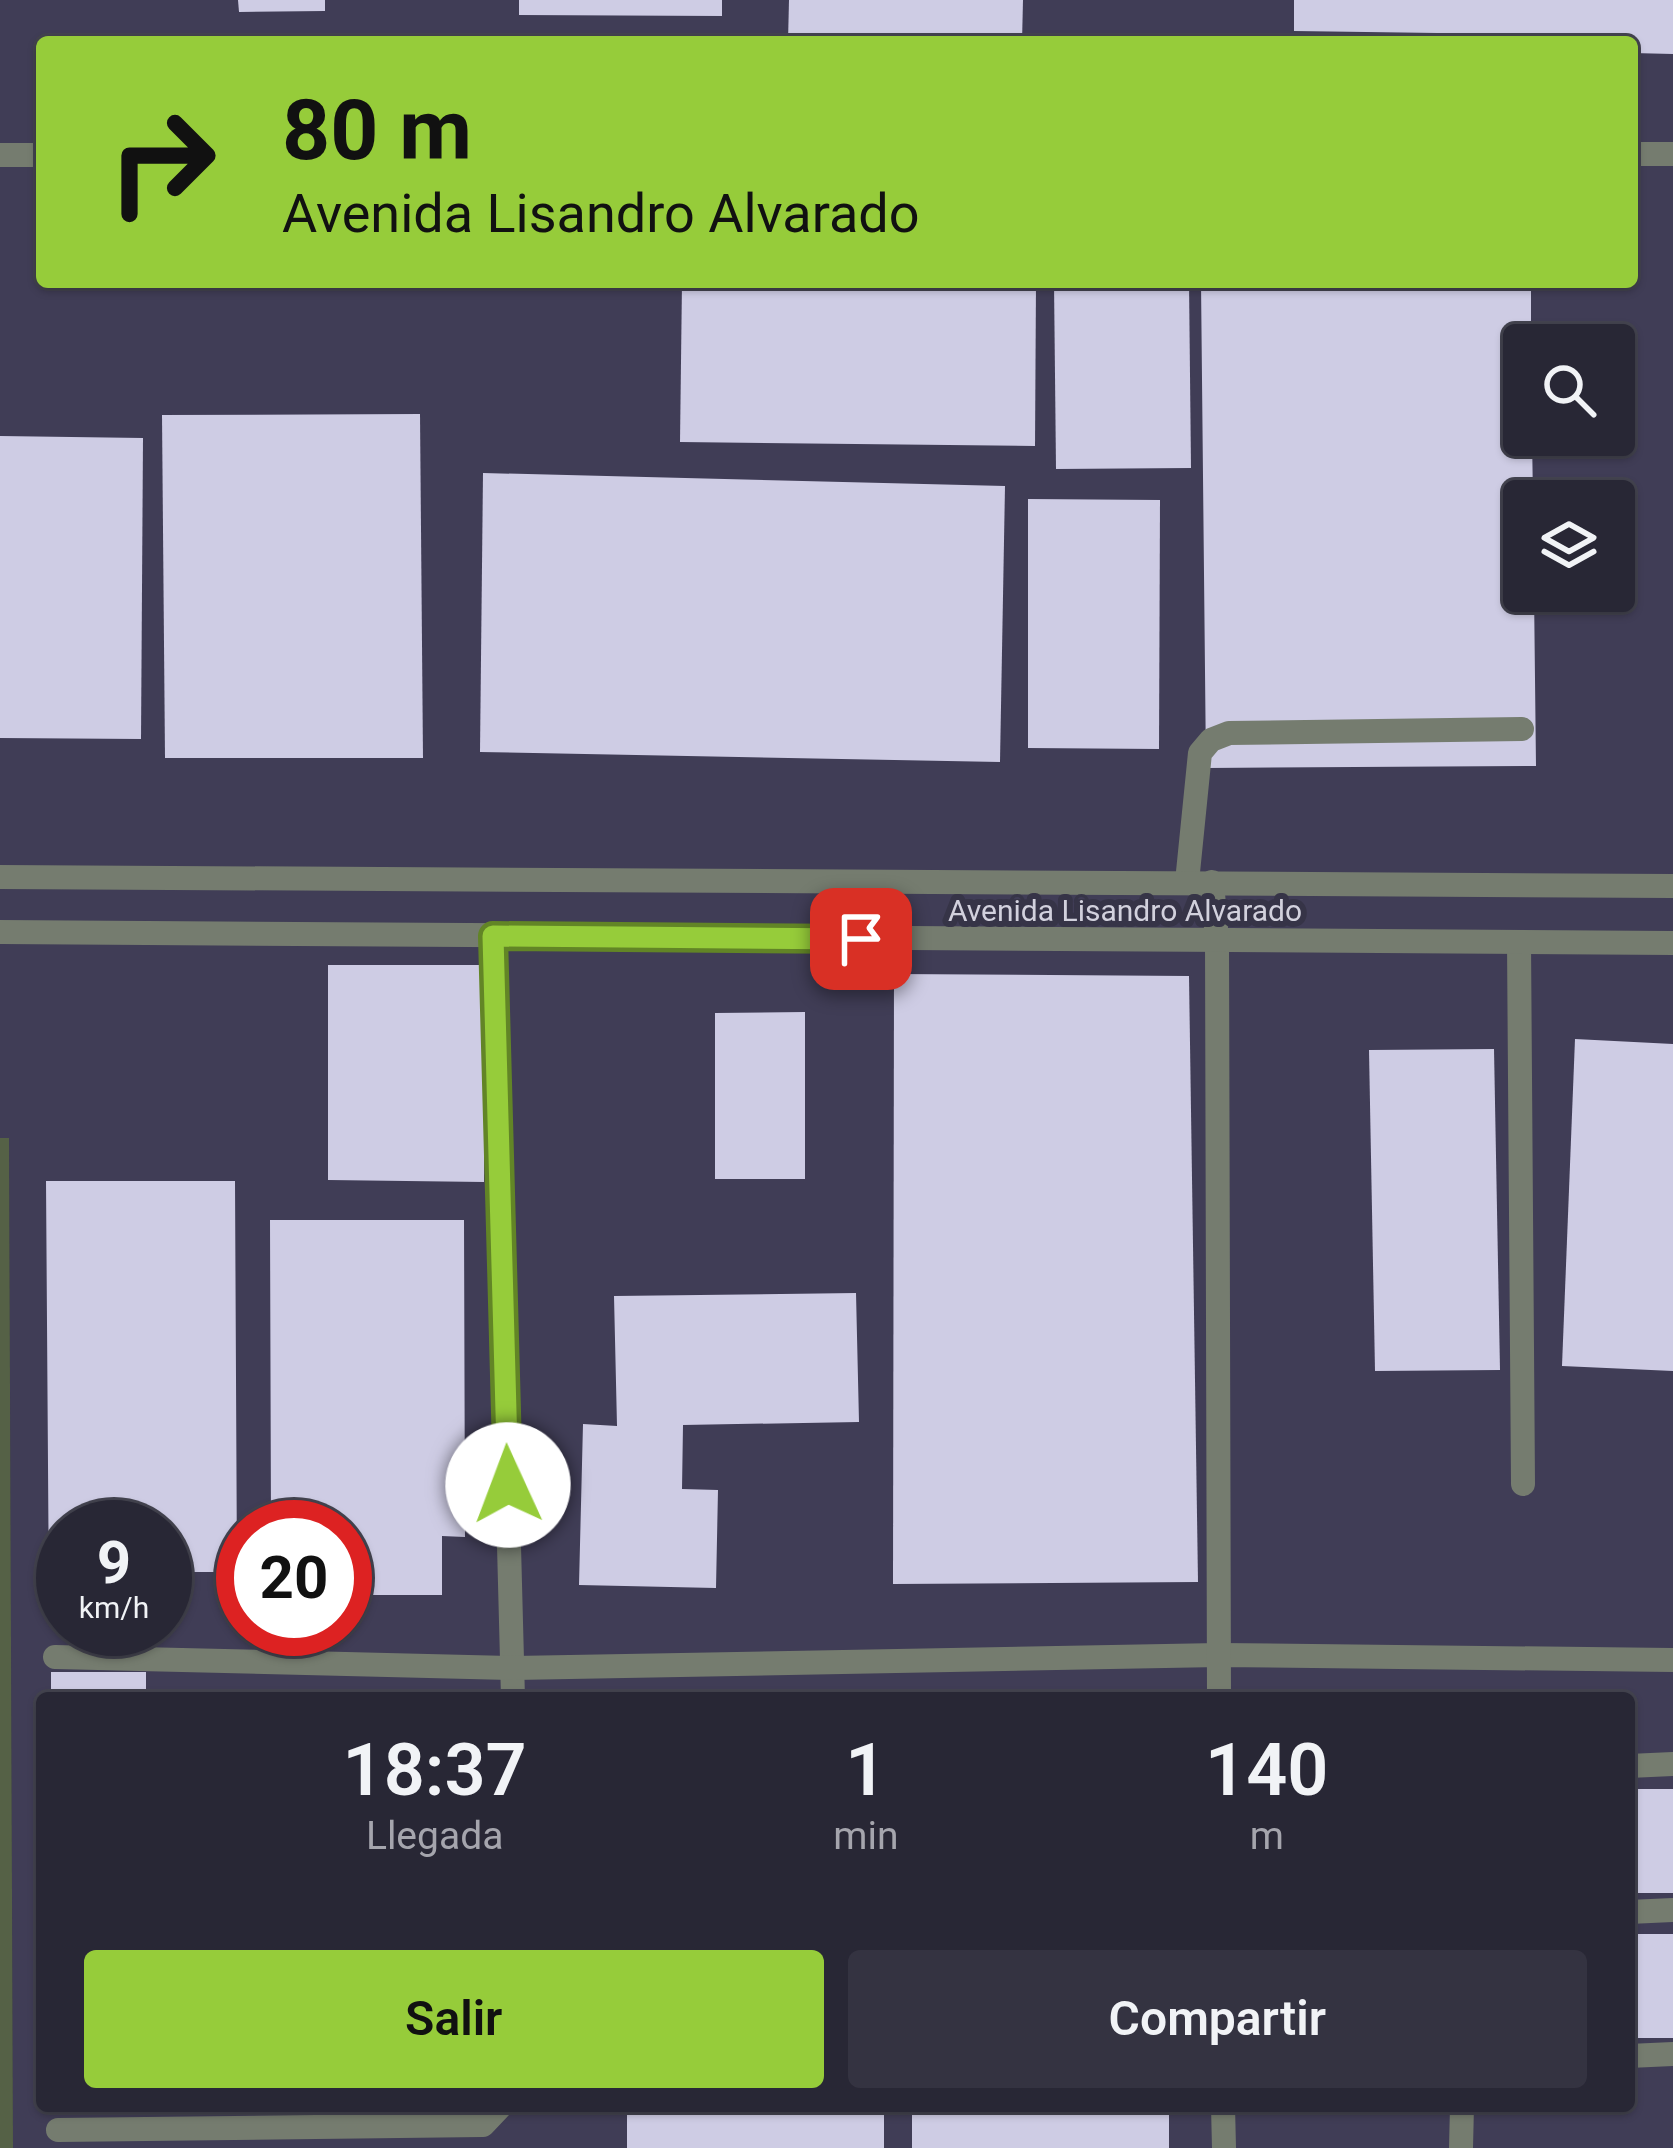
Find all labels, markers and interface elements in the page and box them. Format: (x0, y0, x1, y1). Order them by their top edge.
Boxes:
text: 80 m (282, 81, 472, 180)
icon: right (84, 84, 240, 240)
text: Avenida Lisandro Alvarado (282, 182, 920, 245)
map controls (1503, 324, 1635, 612)
button: search (1503, 324, 1635, 456)
button: layers (1503, 480, 1635, 612)
pin (810, 888, 912, 990)
street label: Avenida Lisandro Alvarado (948, 893, 1302, 928)
icon: arrive (828, 906, 894, 972)
position arrow (445, 1422, 571, 1548)
speed limit sign: 20 (216, 1500, 372, 1656)
text: 9 (97, 1527, 131, 1598)
text: km/h (79, 1590, 149, 1625)
text: 18:37 (343, 1728, 527, 1813)
text: 1 (845, 1728, 886, 1813)
text: 140 (1205, 1728, 1328, 1813)
text: Llegada (366, 1813, 503, 1859)
text: min (833, 1813, 898, 1859)
text: m (1250, 1813, 1284, 1859)
button: Salir (84, 1950, 824, 2088)
button: Compartir (848, 1950, 1587, 2088)

